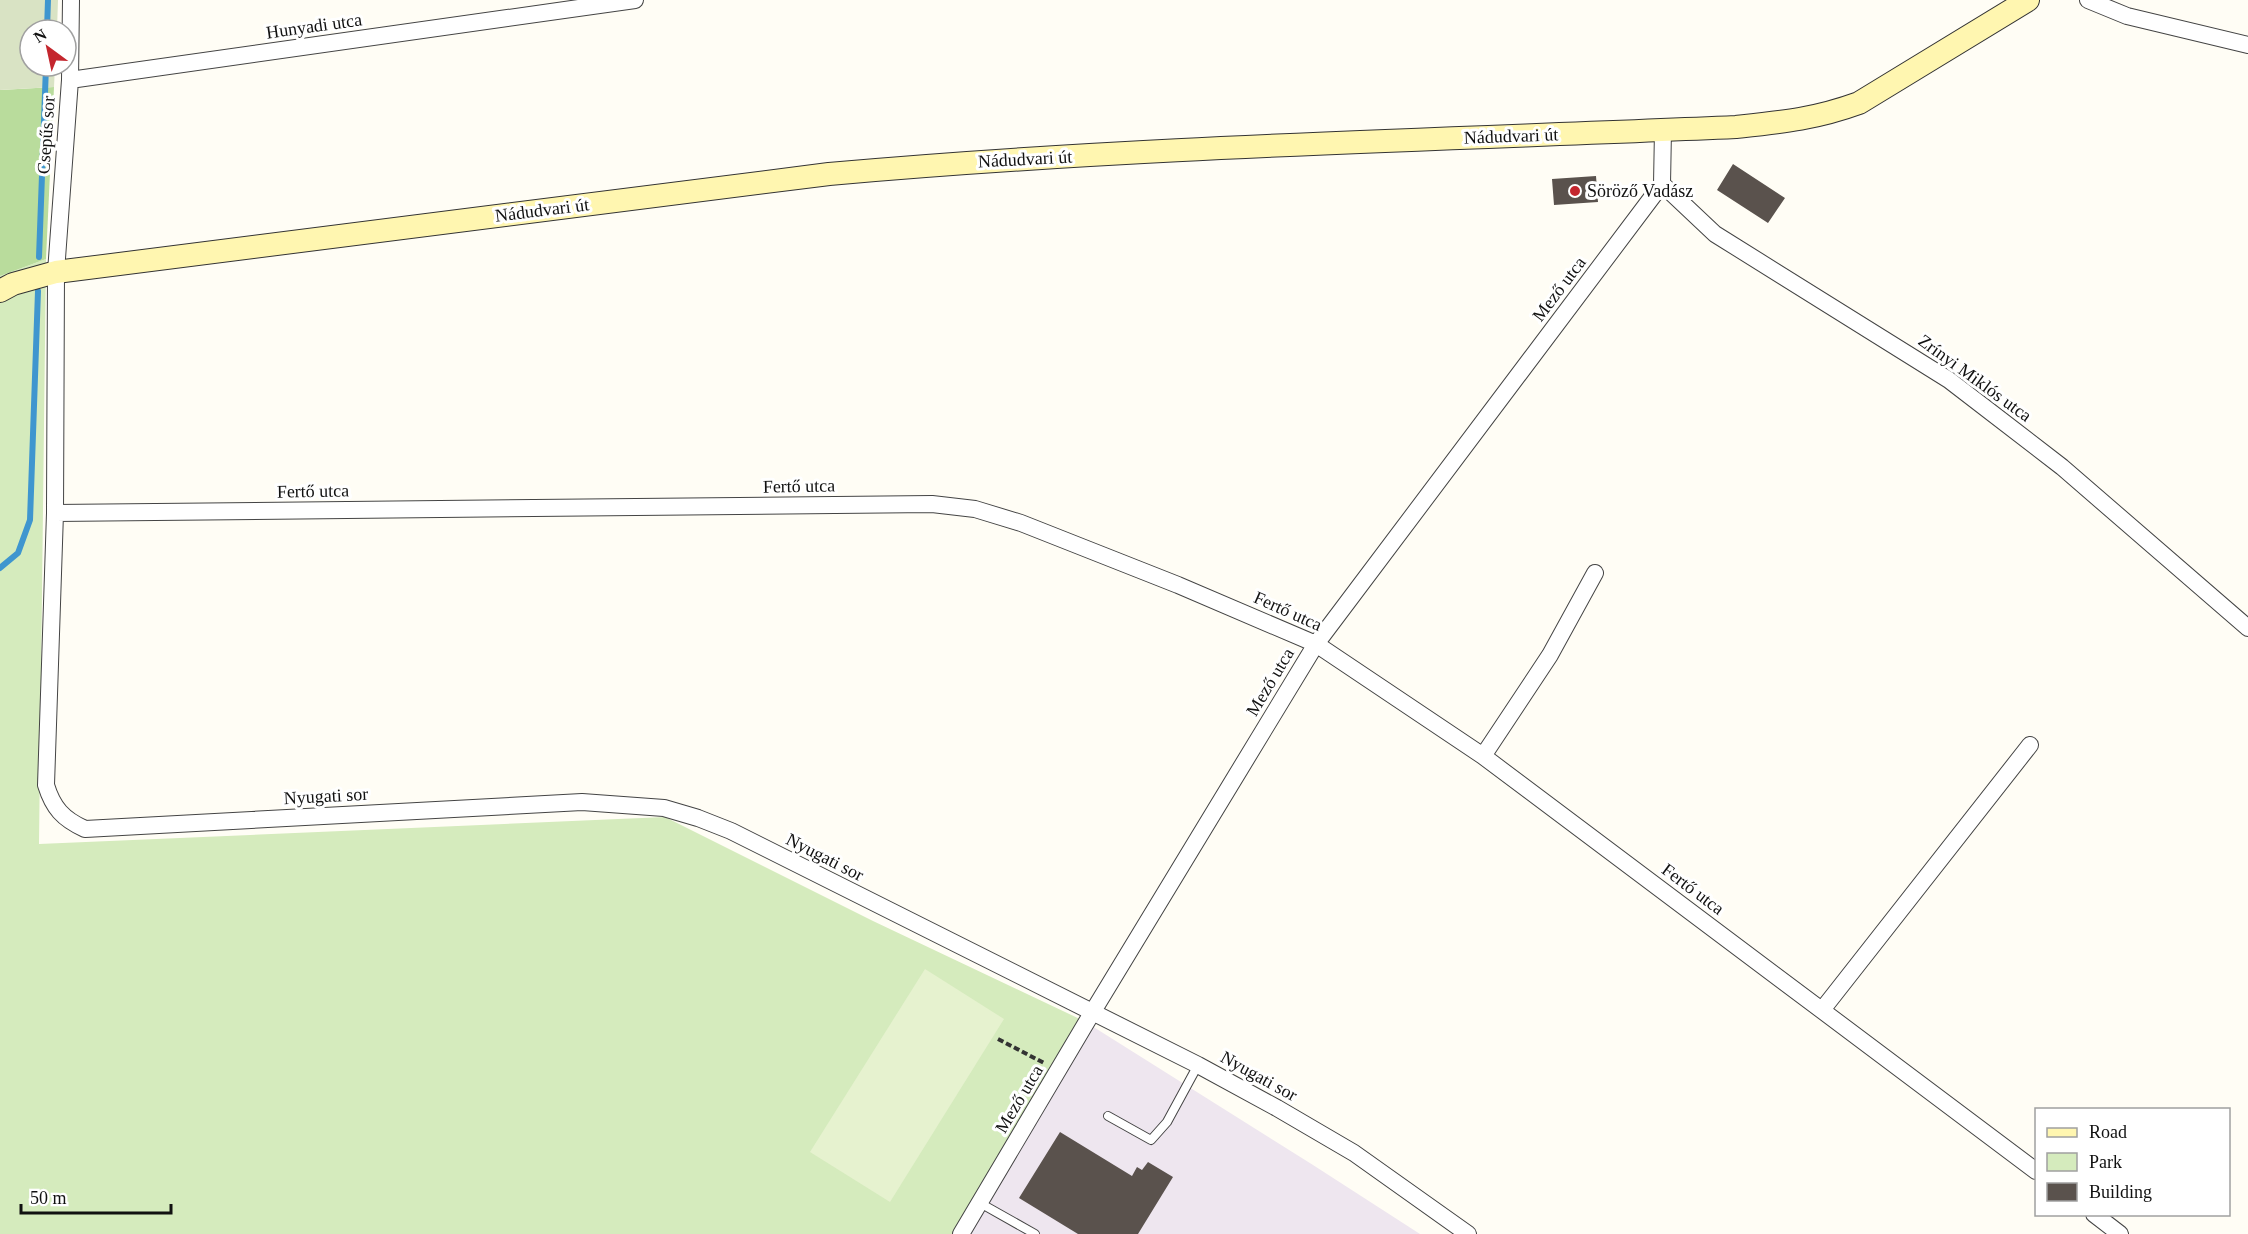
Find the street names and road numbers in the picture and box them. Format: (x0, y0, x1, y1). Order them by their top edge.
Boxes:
street label: Hunyadi utca (265, 9, 363, 43)
street label: Csepűs sor (33, 95, 59, 175)
street label: Nádudvari út (1463, 124, 1559, 148)
street label: Nádudvari út (977, 147, 1073, 171)
street label: Nádudvari út (494, 194, 590, 226)
street label: Mező utca (1528, 253, 1590, 325)
street label: Zrínyi Miklós utca (1915, 330, 2035, 426)
street label: Fertő utca (763, 475, 835, 497)
street label: Fertő utca (277, 480, 349, 502)
street label: Fertő utca (1251, 587, 1325, 635)
street label: Mező utca (1242, 645, 1298, 719)
street label: Nyugati sor (283, 784, 369, 808)
street label: Nyugati sor (783, 829, 867, 885)
street label: Fertő utca (1658, 859, 1728, 919)
street label: Nyugati sor (1217, 1047, 1301, 1105)
street label: Mező utca (991, 1062, 1047, 1136)

